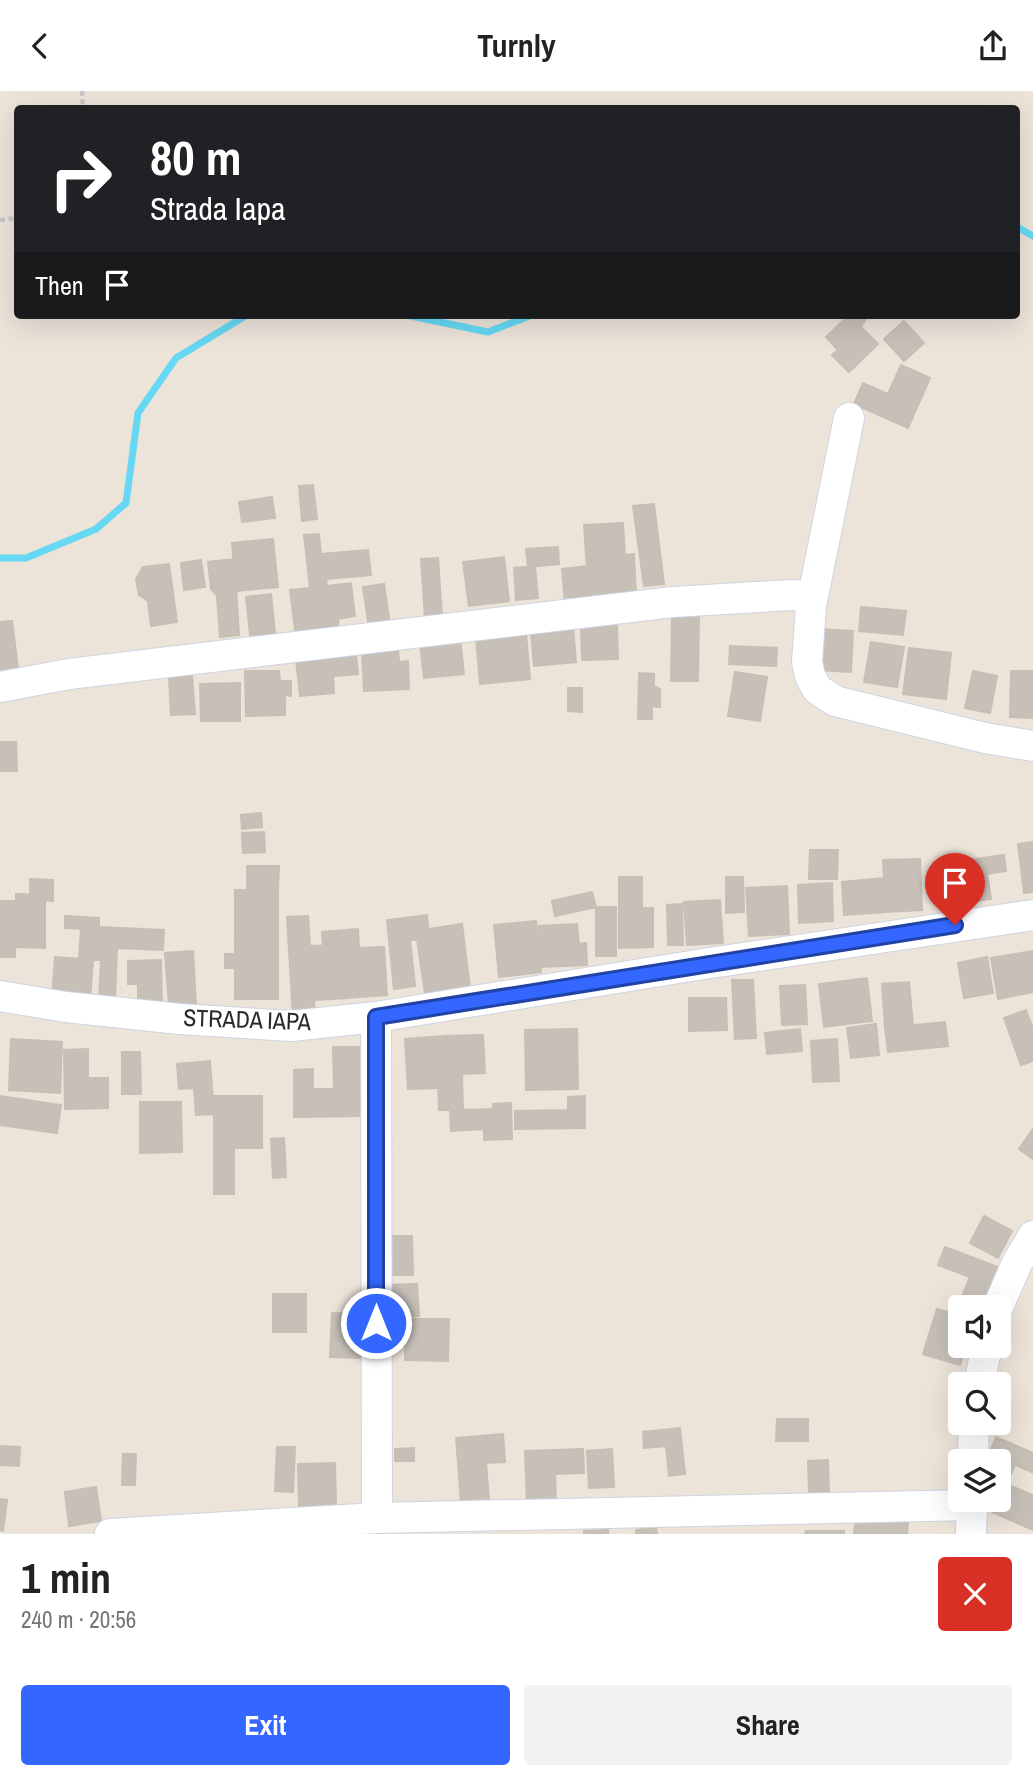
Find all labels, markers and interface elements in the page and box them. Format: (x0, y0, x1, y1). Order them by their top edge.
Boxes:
text: Turnly (477, 24, 556, 67)
icon: back (21, 27, 59, 65)
icon: share (974, 27, 1012, 65)
text: 80 m (150, 124, 242, 190)
icon: right (35, 133, 126, 224)
text: Strada Iapa (150, 187, 286, 230)
icon: arrive (98, 266, 136, 304)
text: Then (35, 268, 84, 303)
pin (925, 853, 985, 925)
icon: arrive (936, 864, 974, 902)
street label: STRADA IAPA (183, 1001, 312, 1037)
position arrow (339, 1286, 413, 1360)
map controls (948, 1295, 1011, 1512)
button: sound (948, 1295, 1011, 1358)
button: search (948, 1372, 1011, 1435)
button: layers (948, 1449, 1011, 1512)
text: 1 min (21, 1550, 111, 1606)
button: close (938, 1557, 1012, 1631)
text: 240 m · 20:56 (21, 1604, 136, 1635)
button: Exit (21, 1685, 510, 1765)
button: Share (524, 1685, 1012, 1765)

